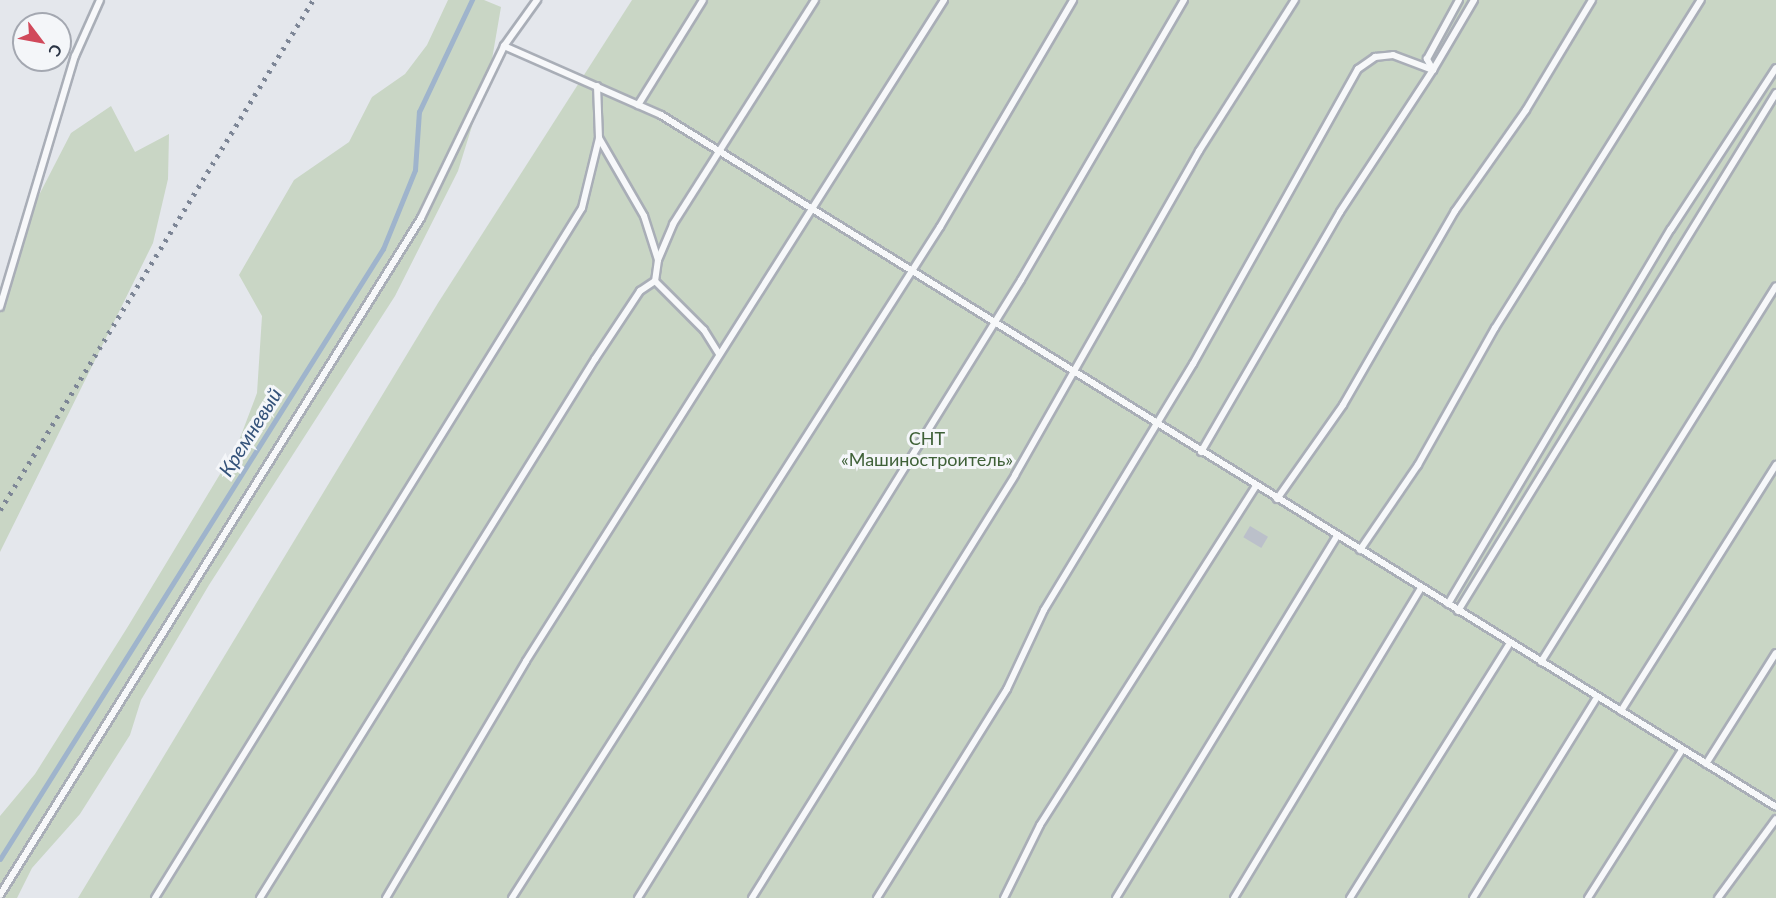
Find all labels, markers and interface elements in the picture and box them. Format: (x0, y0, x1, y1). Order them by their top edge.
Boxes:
north arrow (12, 12, 72, 72)
text: С (45, 41, 67, 60)
water label: Кремневый (213, 383, 287, 481)
park label: СНТ «Машиностроитель» (841, 428, 1013, 470)

